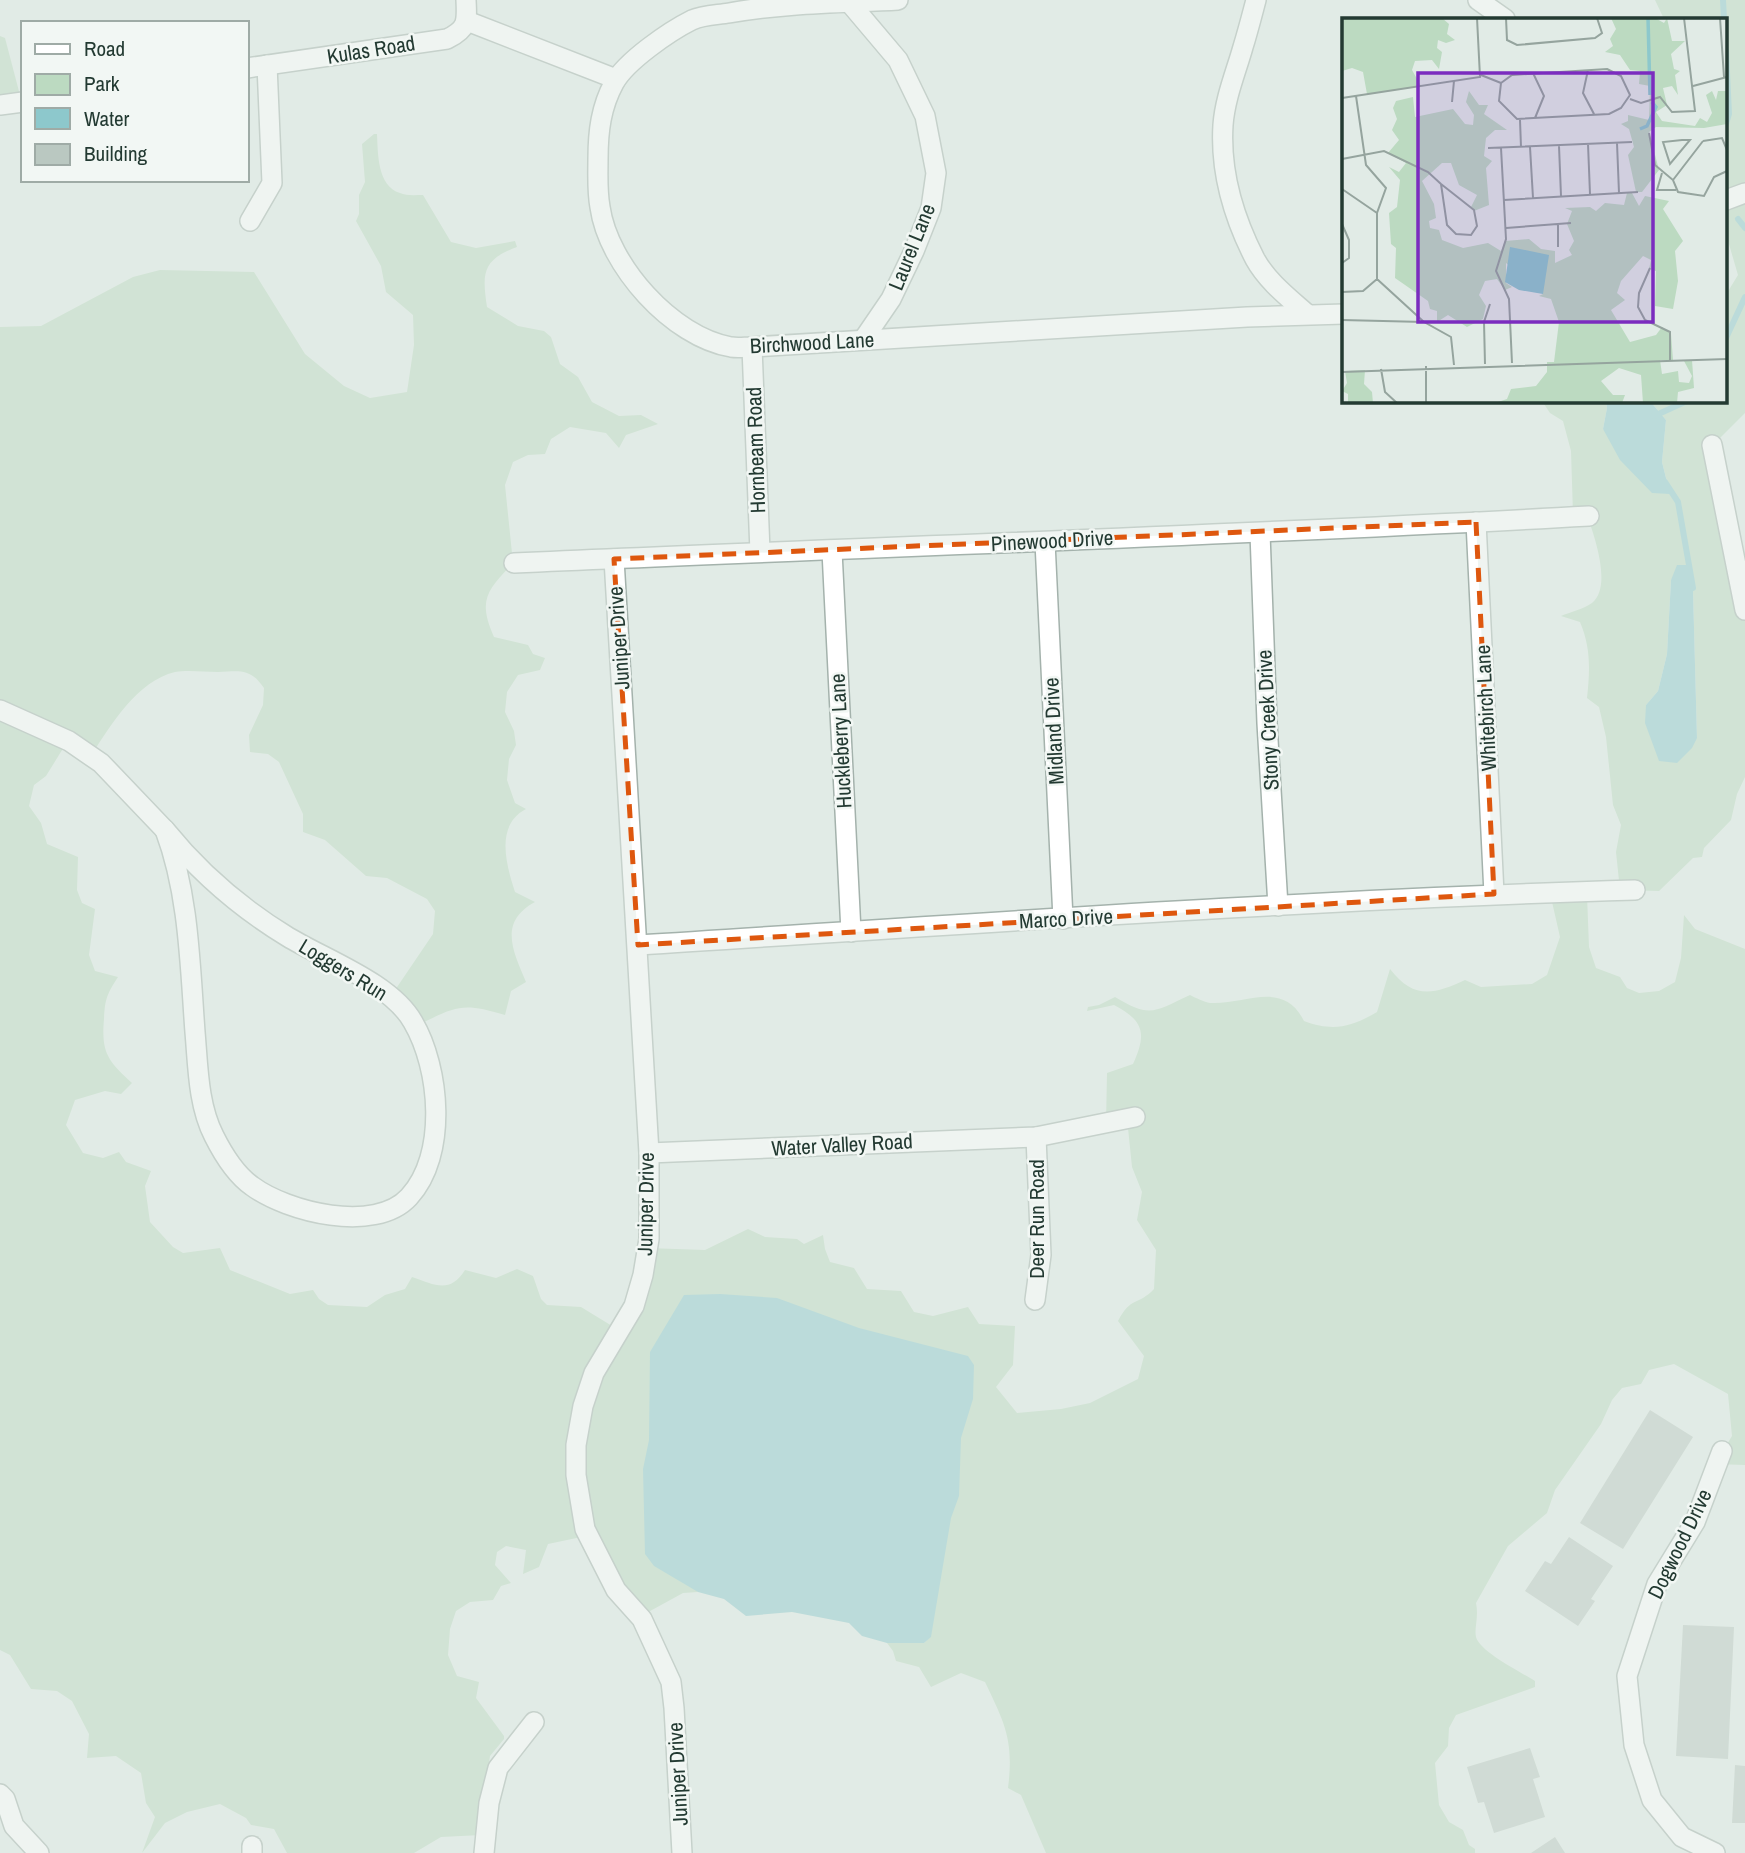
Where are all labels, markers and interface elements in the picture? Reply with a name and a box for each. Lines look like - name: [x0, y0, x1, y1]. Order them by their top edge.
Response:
- inset map: [1342, 18, 1728, 402]
- legend: [21, 21, 248, 182]
- street label: Kulas Road: [325, 28, 417, 71]
- text: Road: [84, 34, 125, 63]
- text: Park: [84, 69, 120, 98]
- text: Water: [84, 104, 130, 133]
- text: Building: [84, 139, 148, 168]
- street label: Laurel Lane: [881, 199, 942, 294]
- street label: Birchwood Lane: [749, 325, 875, 360]
- street label: Hornbeam Road: [739, 386, 772, 514]
- street label: Pinewood Drive: [990, 523, 1114, 558]
- street label: Juniper Drive: [600, 585, 637, 691]
- street label: Whitebirch Lane: [1468, 644, 1503, 772]
- street label: Stony Creek Drive: [1249, 649, 1286, 791]
- street label: Huckleberry Lane: [822, 673, 859, 809]
- street label: Midland Drive: [1036, 677, 1071, 785]
- street label: Marco Drive: [1018, 902, 1114, 935]
- street label: Loggers Run: [294, 932, 393, 1007]
- street label: Water Valley Road: [770, 1126, 913, 1163]
- street label: Juniper Drive: [630, 1152, 661, 1256]
- street label: Deer Run Road: [1022, 1159, 1051, 1279]
- street label: Dogwood Drive: [1641, 1484, 1719, 1603]
- street label: Juniper Drive: [660, 1722, 695, 1826]

